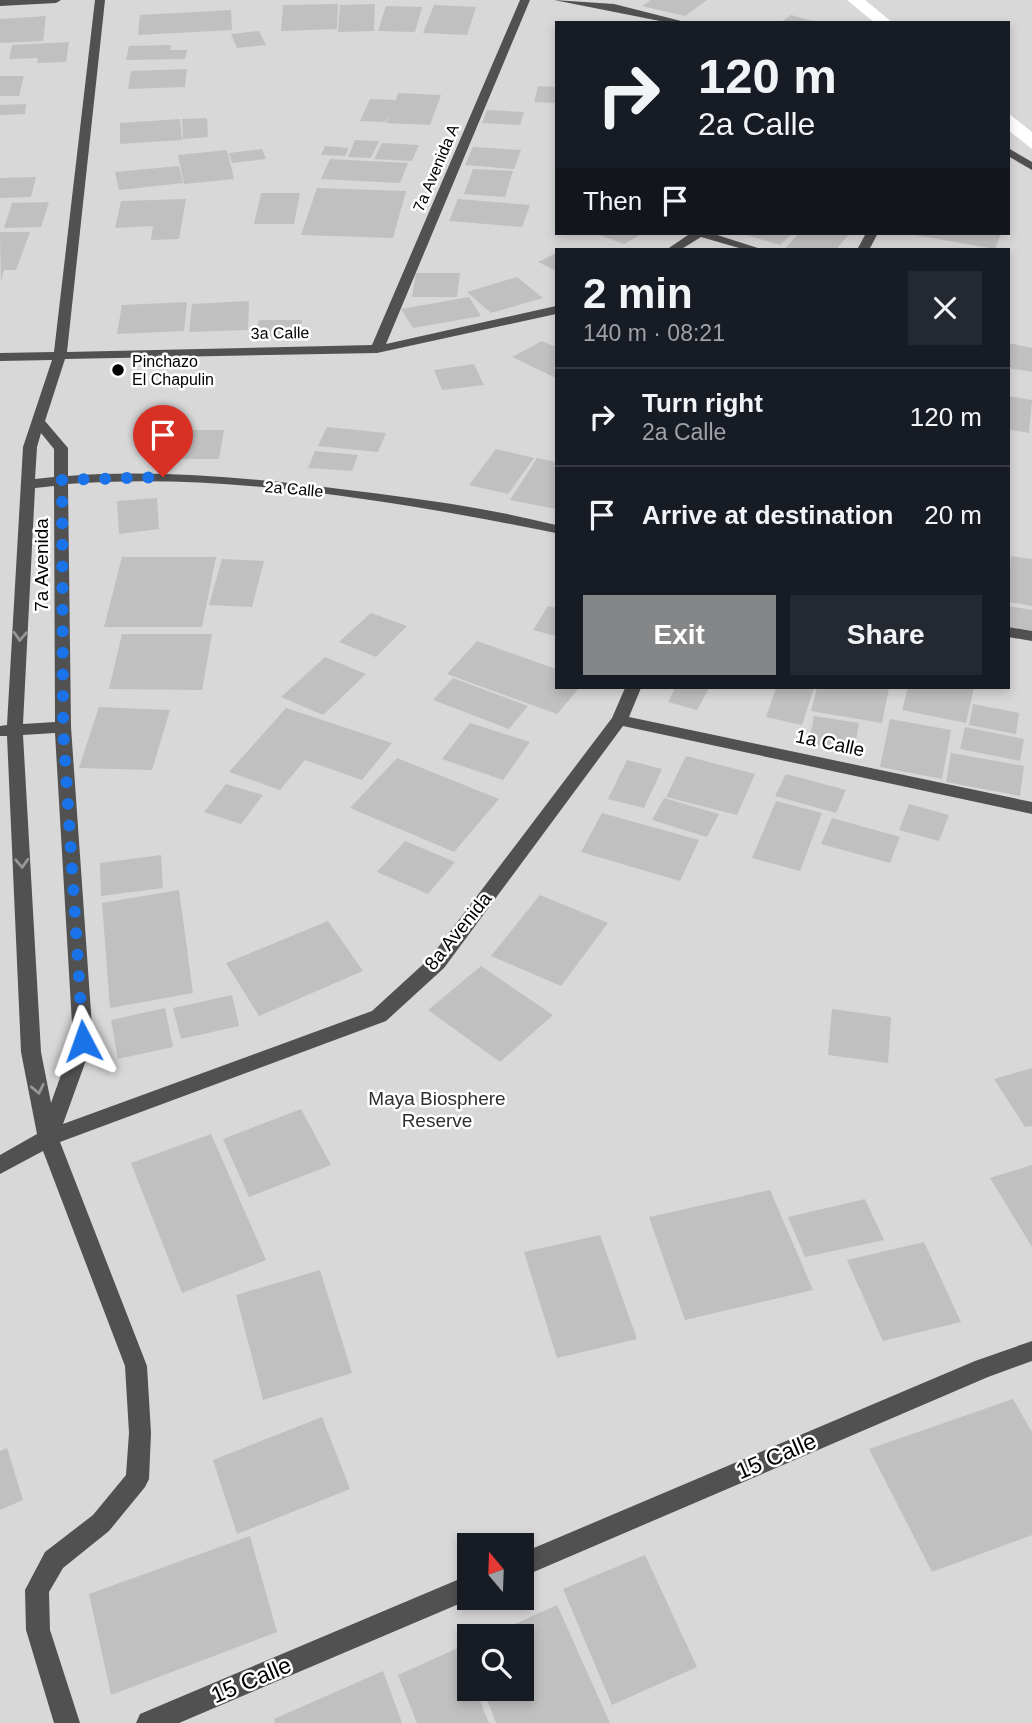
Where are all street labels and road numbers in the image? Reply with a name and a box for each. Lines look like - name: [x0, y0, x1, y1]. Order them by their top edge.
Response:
- street label: 7a Avenida A: [410, 122, 462, 214]
- street label: 3a Calle: [251, 324, 310, 342]
- street label: 2a Calle: [264, 478, 324, 500]
- street label: 7a Avenida: [31, 518, 52, 612]
- street label: 1a Calle: [794, 725, 866, 761]
- street label: 8a Avenida: [420, 888, 496, 974]
- street label: 15 Calle: [732, 1428, 820, 1484]
- street label: 15 Calle: [207, 1652, 295, 1708]

